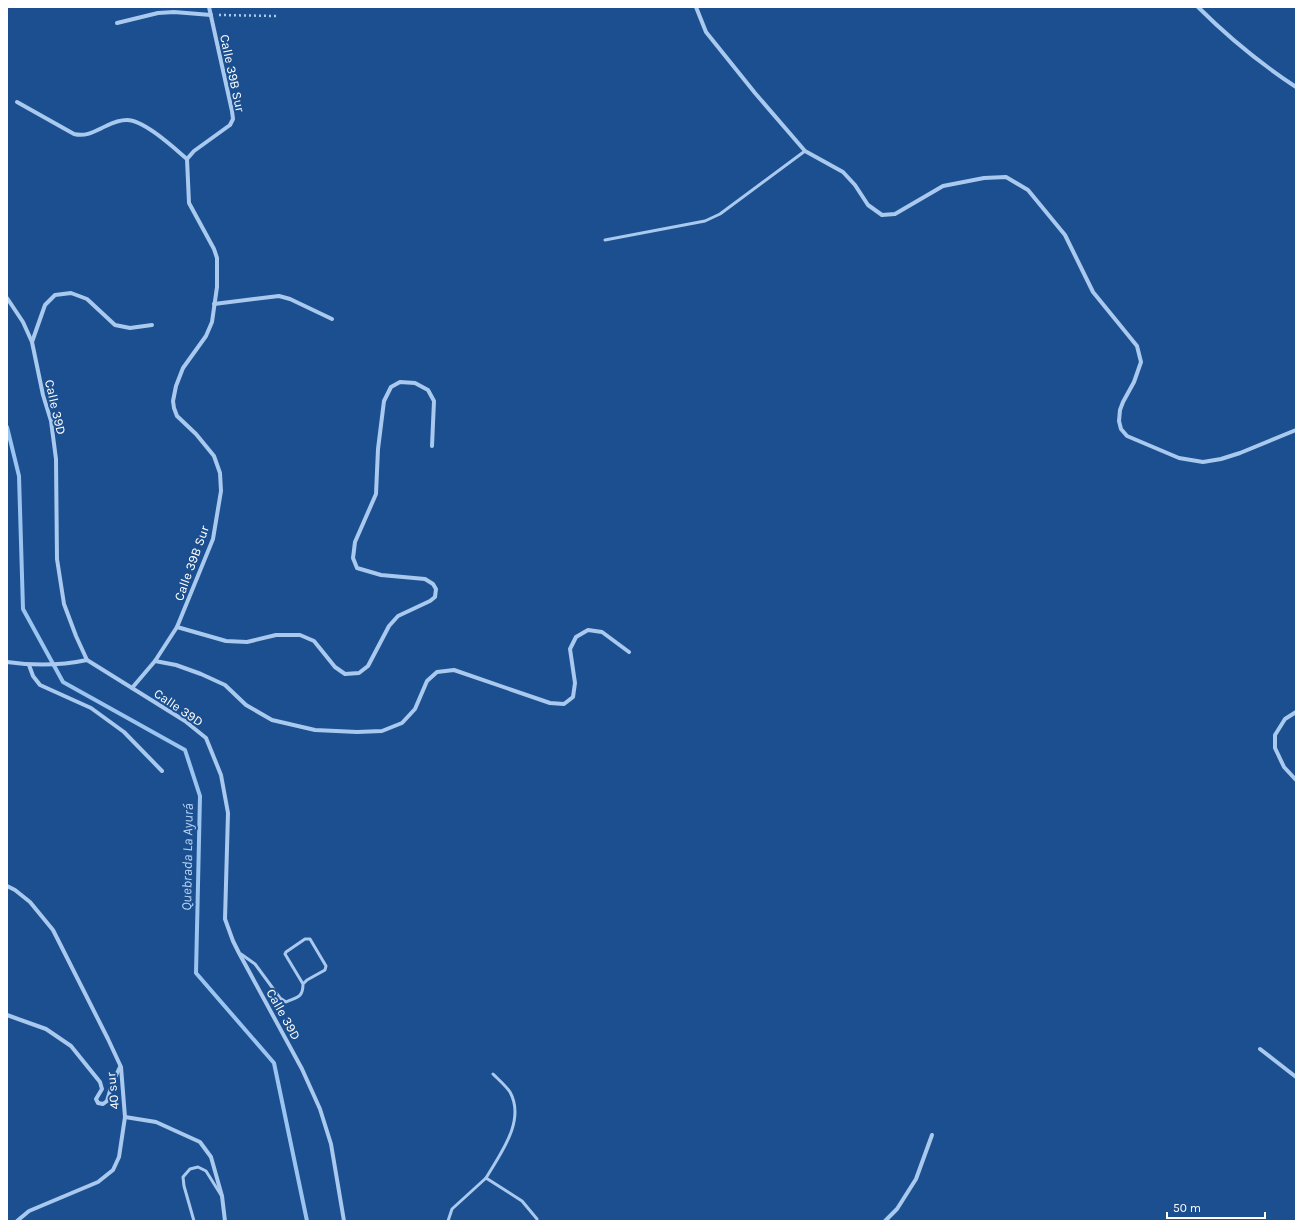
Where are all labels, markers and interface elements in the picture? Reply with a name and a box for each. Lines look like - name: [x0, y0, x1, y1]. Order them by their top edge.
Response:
- street label: Calle 39B Sur: [217, 33, 248, 114]
- street label: Calle 39D: [42, 378, 69, 436]
- street label: Calle 39B Sur: [171, 523, 212, 603]
- street label: Calle 39D: [151, 686, 206, 729]
- water label: Quebrada La Ayurá: [178, 803, 197, 911]
- street label: Calle 39D: [263, 986, 304, 1042]
- street label: 40 sur: [103, 1071, 122, 1110]
- scale bar: [1167, 1194, 1265, 1220]
- text: 50 m: [1173, 1201, 1201, 1215]

